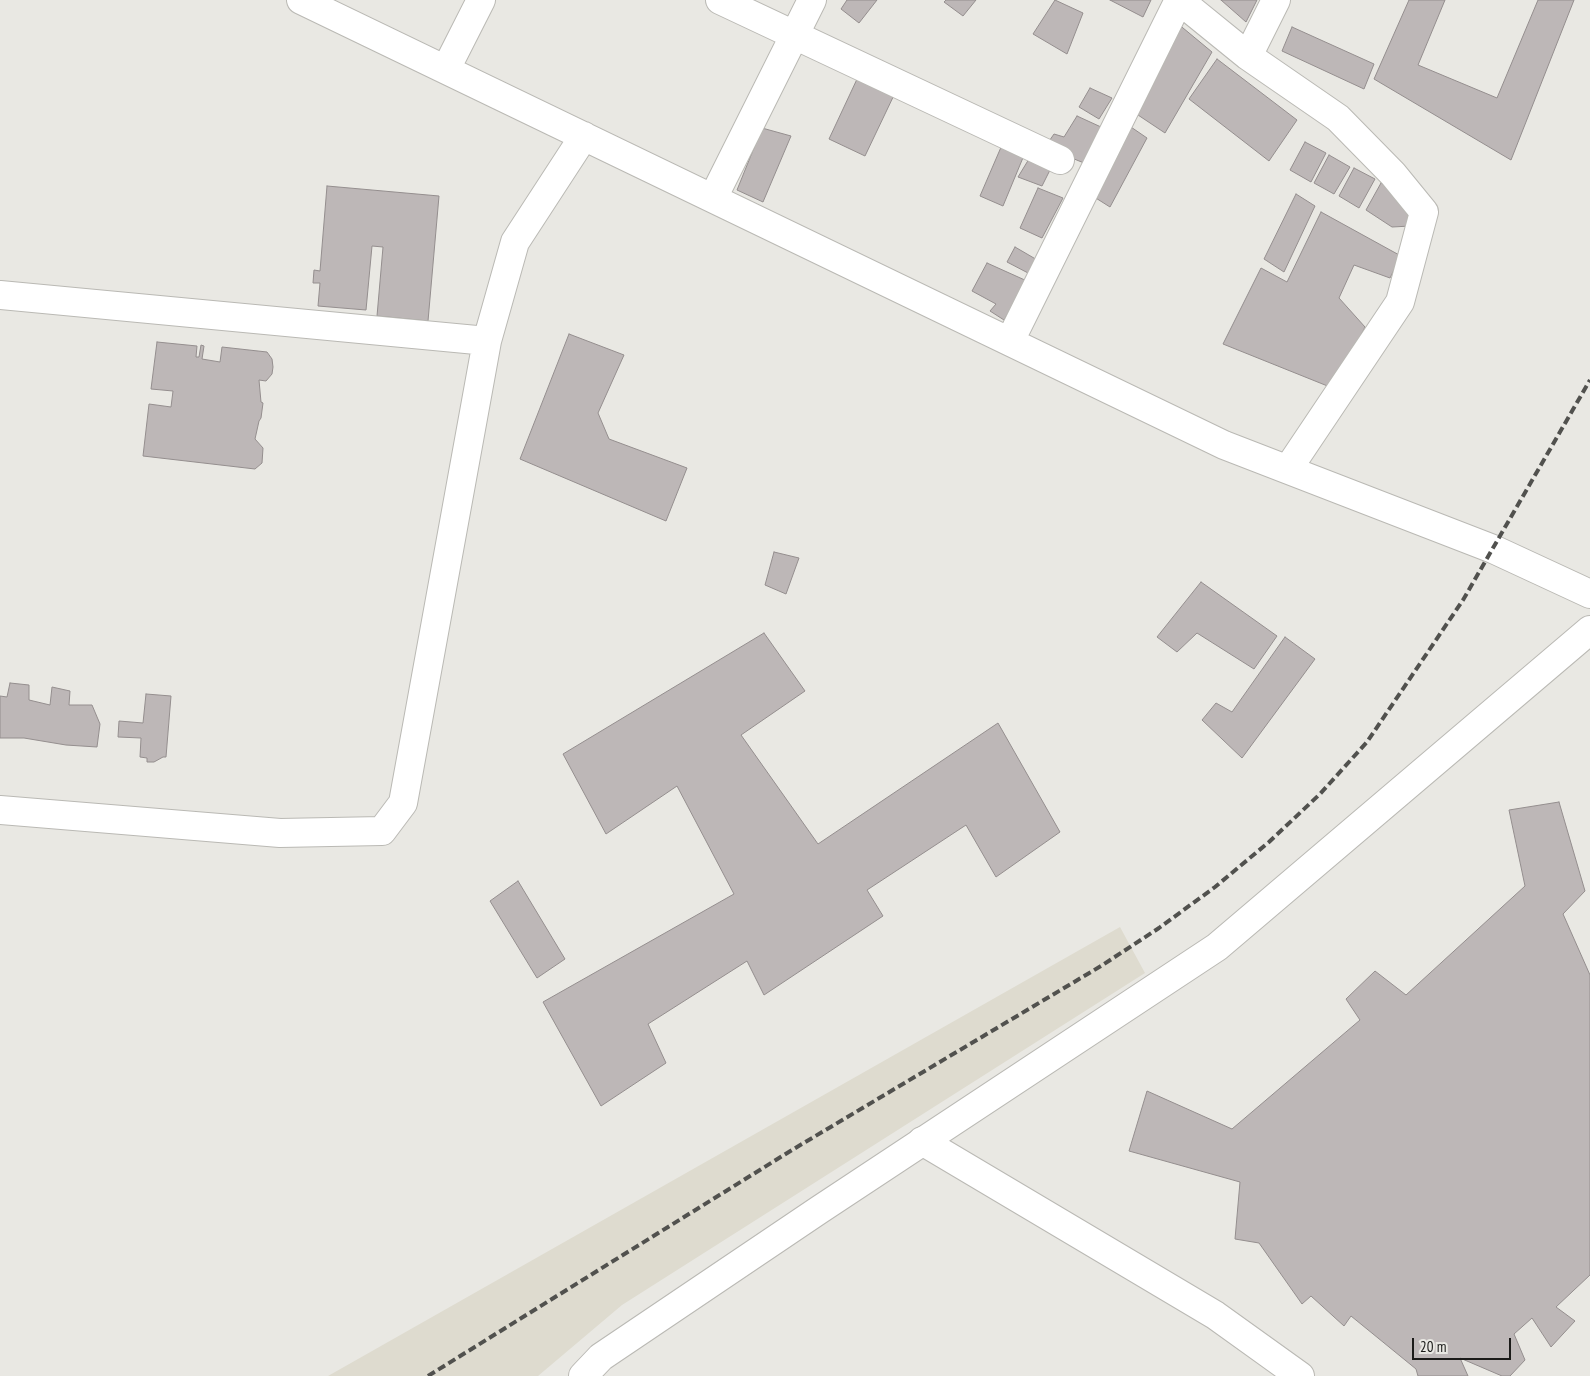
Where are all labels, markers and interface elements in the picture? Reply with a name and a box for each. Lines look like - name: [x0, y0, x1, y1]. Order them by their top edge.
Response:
- scale bar: [1415, 1328, 1514, 1360]
- text: 20 m: [1420, 1337, 1446, 1356]

